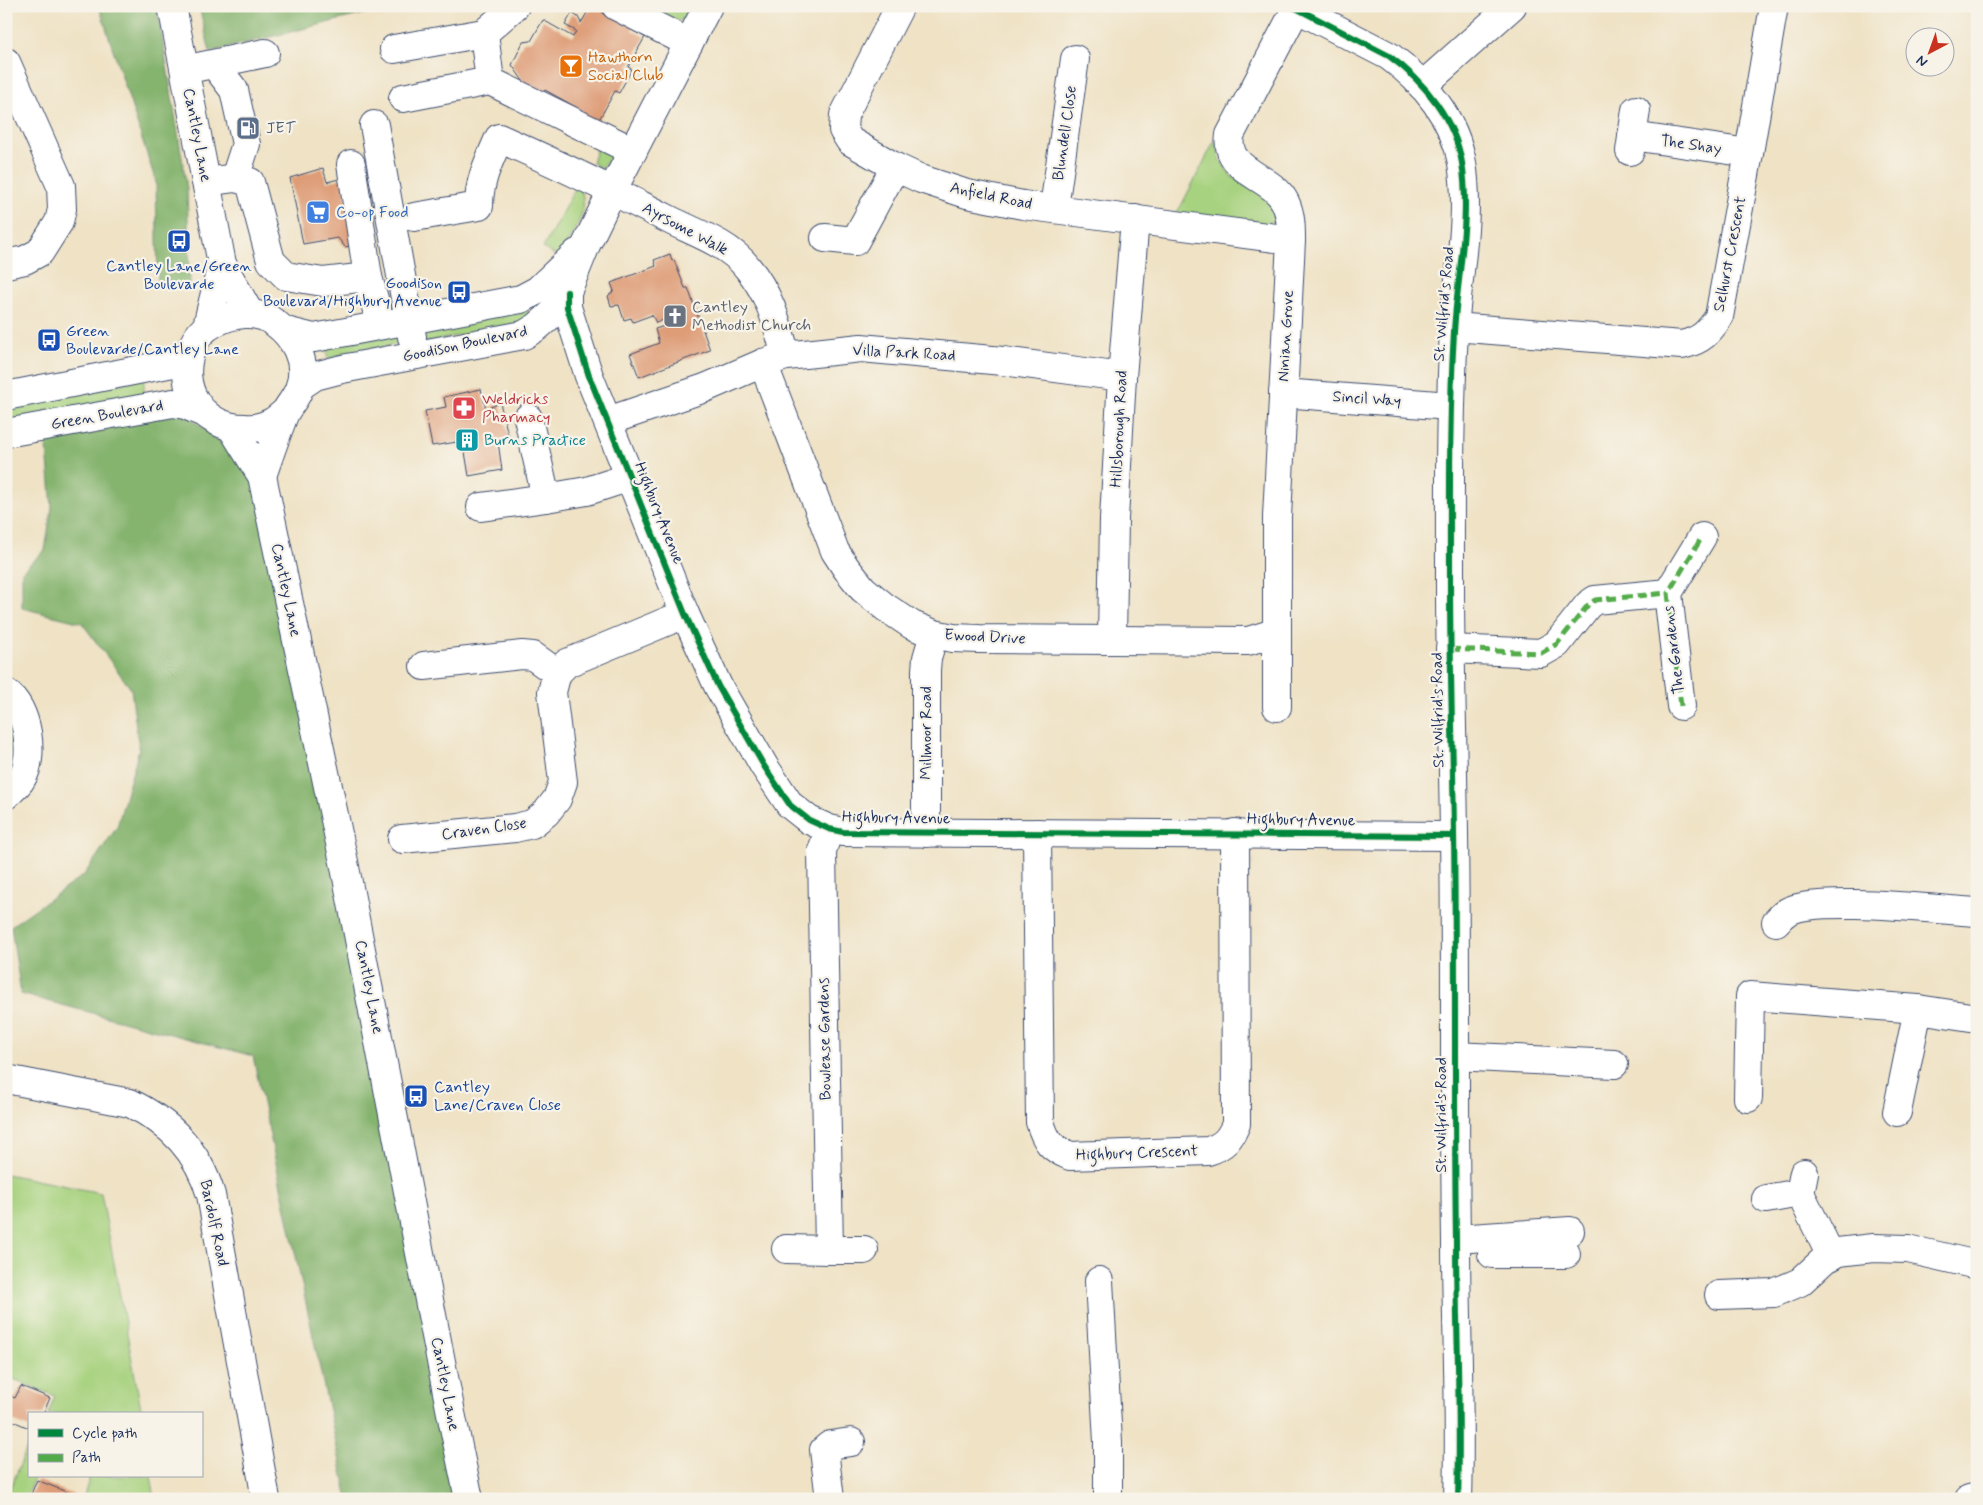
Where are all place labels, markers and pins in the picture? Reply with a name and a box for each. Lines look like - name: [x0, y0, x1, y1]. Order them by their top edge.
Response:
- place label: Hawthorn Social Club: [588, 47, 664, 86]
- bar icon: Hawthorn Social Club: [558, 53, 584, 79]
- fuel station icon: JET: [235, 115, 261, 141]
- place label: JET: [266, 118, 297, 139]
- supermarket icon: Co-op Food: [305, 199, 331, 225]
- place label: Co-op Food: [336, 202, 409, 223]
- bus stop icon: Cantley Lane/Green Boulevarde: [166, 228, 192, 254]
- place label: Cantley Lane/Green Boulevarde: [106, 256, 252, 295]
- place label: Goodison Boulevard/Highbury Avenue: [263, 273, 442, 313]
- bus stop icon: Goodison Boulevard/Highbury Avenue: [446, 279, 472, 305]
- place label: Cantley Methodist Church: [692, 297, 811, 336]
- church icon: Cantley Methodist Church: [662, 303, 688, 329]
- place label: Green Boulevarde/Cantley Lane: [66, 321, 239, 360]
- bus stop icon: Green Boulevarde/Cantley Lane: [36, 327, 62, 353]
- place label: Weldricks Pharmacy: [482, 389, 550, 428]
- pharmacy icon: Weldricks Pharmacy: [451, 395, 477, 421]
- building icon: Burns Practice: [454, 427, 480, 453]
- place label: Burns Practice: [484, 430, 586, 451]
- place label: Cantley Lane/Craven Close: [434, 1077, 561, 1116]
- bus stop icon: Cantley Lane/Craven Close: [403, 1083, 429, 1109]

